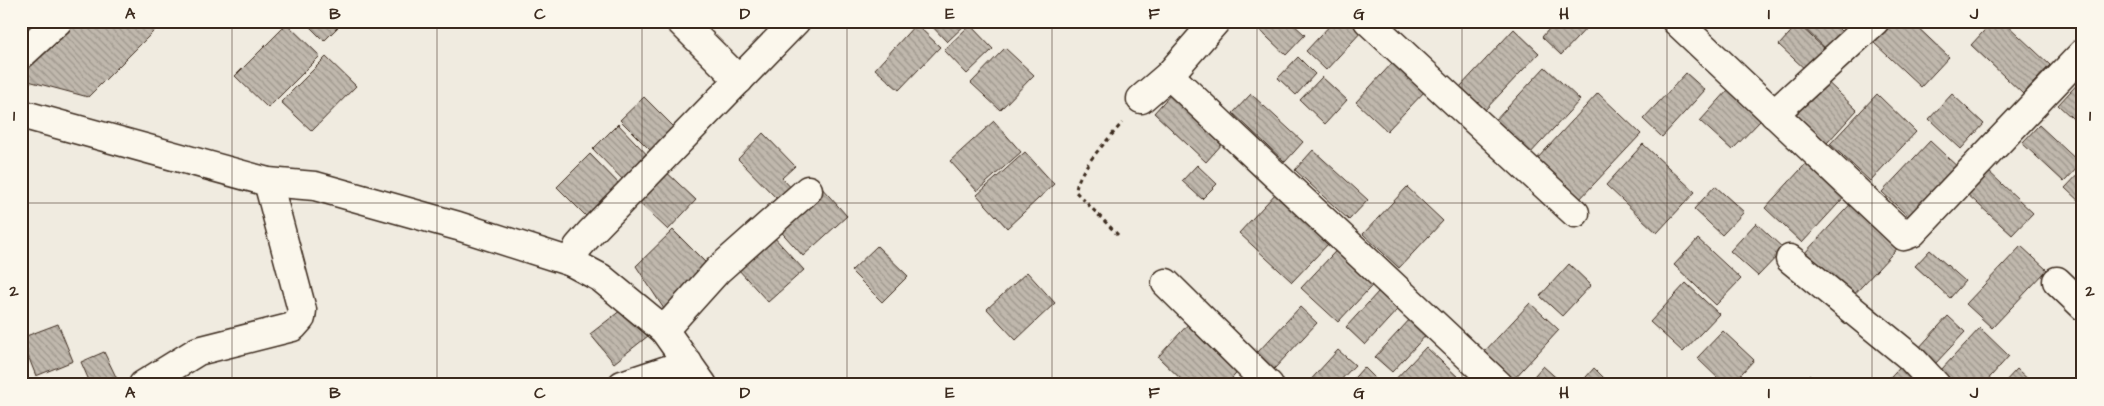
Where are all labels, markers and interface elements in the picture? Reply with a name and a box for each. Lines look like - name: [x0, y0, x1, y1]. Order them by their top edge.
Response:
- text: A: [125, 3, 136, 25]
- text: B: [329, 3, 341, 25]
- text: C: [534, 3, 546, 25]
- text: D: [740, 3, 751, 25]
- text: E: [945, 3, 955, 25]
- text: F: [1148, 3, 1160, 25]
- text: G: [1353, 3, 1365, 25]
- text: H: [1559, 3, 1569, 25]
- text: I: [1768, 3, 1770, 25]
- text: J: [1969, 3, 1979, 25]
- text: 1: [13, 105, 16, 127]
- text: 1: [2089, 105, 2092, 127]
- text: 2: [8, 280, 19, 302]
- text: 2: [2084, 280, 2095, 302]
- text: A: [125, 382, 136, 404]
- text: B: [329, 382, 341, 404]
- text: C: [534, 382, 546, 404]
- text: D: [740, 382, 751, 404]
- text: E: [945, 382, 955, 404]
- text: F: [1148, 382, 1160, 404]
- text: G: [1353, 382, 1365, 404]
- text: H: [1559, 382, 1569, 404]
- text: I: [1768, 382, 1770, 404]
- text: J: [1969, 382, 1979, 404]

